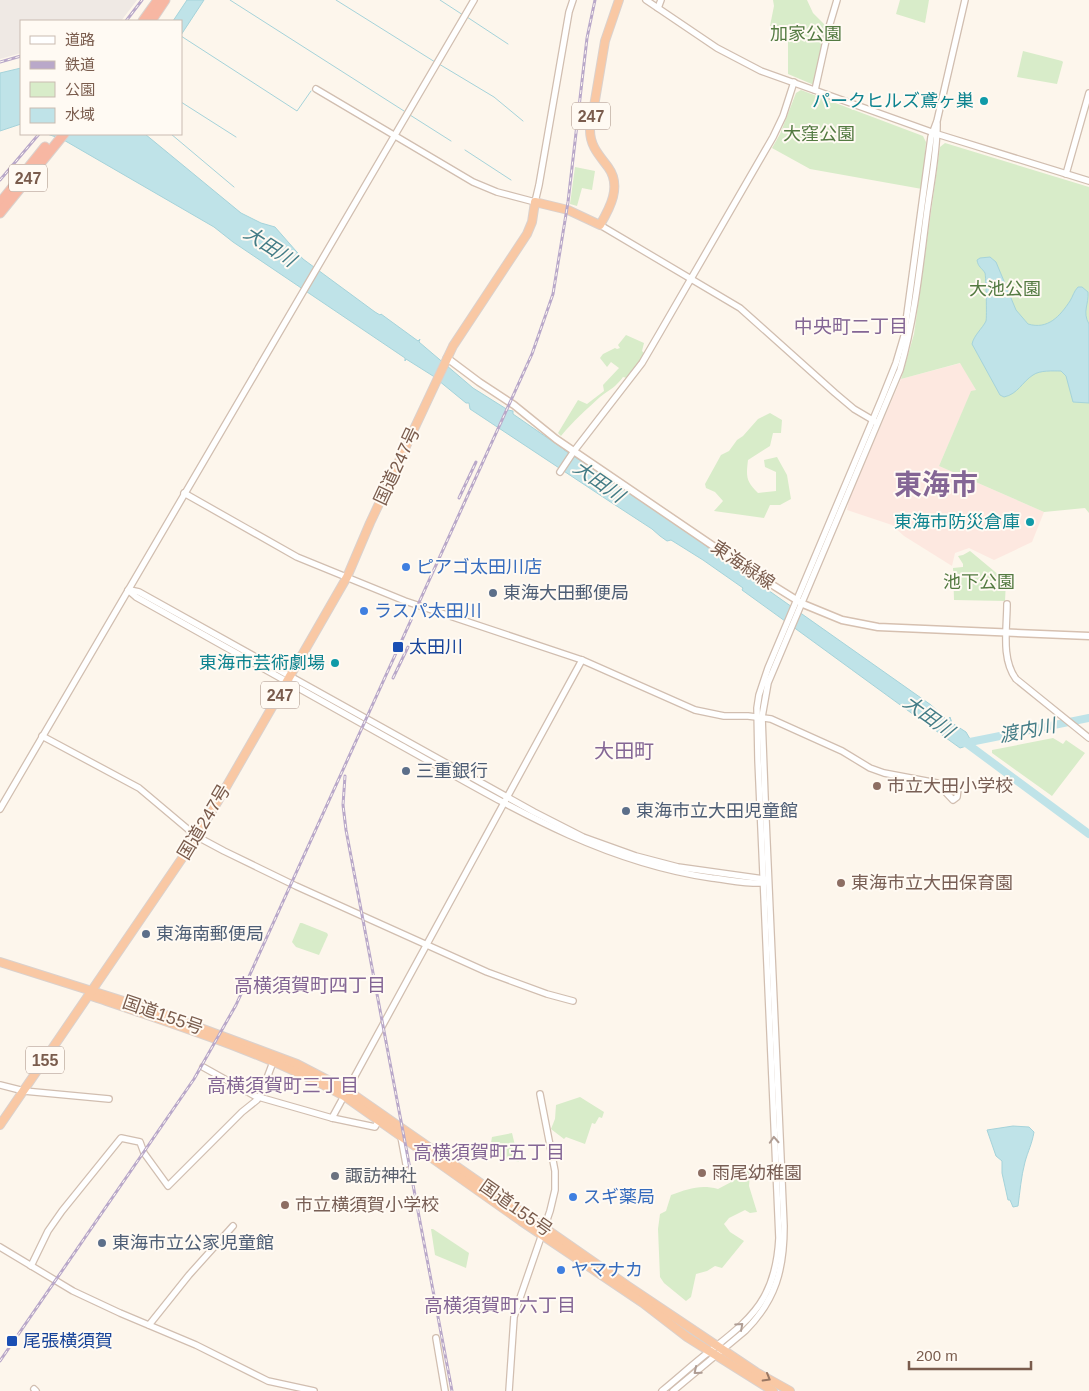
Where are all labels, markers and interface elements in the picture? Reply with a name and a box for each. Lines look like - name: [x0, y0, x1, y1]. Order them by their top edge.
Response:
- legend: [20, 20, 182, 135]
- park label: 加家公園: [770, 24, 842, 44]
- text: 道路: [65, 31, 95, 48]
- text: 鉄道: [65, 56, 95, 73]
- text: 公園: [65, 81, 95, 98]
- place label: パークヒルズ鳶ヶ巣: [812, 91, 974, 111]
- marker: パークヒルズ鳶ヶ巣: [978, 95, 990, 107]
- road number: 247: [572, 102, 610, 130]
- text: 水域: [65, 106, 95, 123]
- park label: 大窪公園: [783, 124, 855, 144]
- road number: 247: [9, 164, 47, 192]
- water label: 大田川: [240, 222, 301, 272]
- park label: 大池公園: [969, 279, 1041, 299]
- district label: 中央町二丁目: [794, 316, 908, 337]
- street label: 国道247号: [370, 424, 424, 508]
- water label: 大田川: [569, 456, 630, 508]
- district label: 東海市: [894, 469, 978, 500]
- place label: 東海市防災倉庫: [894, 512, 1020, 532]
- marker: 東海市防災倉庫: [1024, 516, 1036, 528]
- street label: 東海緑線: [708, 537, 778, 593]
- place label: ピアゴ太田川店: [416, 557, 542, 577]
- marker: ピアゴ太田川店: [400, 561, 412, 573]
- park label: 池下公園: [943, 572, 1015, 592]
- place label: 東海大田郵便局: [503, 583, 629, 603]
- marker: 東海大田郵便局: [487, 587, 499, 599]
- place label: ラスパ太田川: [374, 601, 482, 621]
- marker: ラスパ太田川: [358, 605, 370, 617]
- place label: 太田川: [409, 637, 463, 657]
- marker: 太田川: [391, 640, 405, 654]
- place label: 東海市芸術劇場: [199, 653, 325, 673]
- marker: 東海市芸術劇場: [329, 657, 341, 669]
- road number: 247: [261, 682, 299, 708]
- water label: 大田川: [899, 691, 960, 743]
- water label: 渡内川: [997, 714, 1059, 746]
- district label: 大田町: [594, 740, 654, 762]
- place label: 三重銀行: [416, 761, 488, 781]
- marker: 三重銀行: [400, 765, 412, 777]
- place label: 市立大田小学校: [887, 776, 1013, 796]
- marker: 市立大田小学校: [871, 780, 883, 792]
- street label: 国道247号: [174, 781, 234, 863]
- place label: 東海市立大田児童館: [636, 801, 798, 821]
- marker: 東海市立大田児童館: [620, 805, 632, 817]
- place label: 東海市立大田保育園: [851, 873, 1013, 893]
- marker: 東海市立大田保育園: [835, 877, 847, 889]
- place label: 東海南郵便局: [156, 924, 264, 944]
- marker: 東海南郵便局: [140, 928, 152, 940]
- district label: 高横須賀町四丁目: [234, 975, 386, 996]
- street label: 国道155号: [120, 992, 206, 1038]
- road number: 155: [26, 1046, 64, 1074]
- district label: 高横須賀町三丁目: [207, 1075, 359, 1096]
- one-way arrow: [769, 1136, 780, 1144]
- district label: 高横須賀町五丁目: [413, 1142, 565, 1163]
- place label: 雨尾幼稚園: [712, 1163, 802, 1183]
- place label: 諏訪神社: [345, 1166, 417, 1186]
- marker: 雨尾幼稚園: [696, 1167, 708, 1179]
- marker: 諏訪神社: [329, 1170, 341, 1182]
- street label: 国道155号: [476, 1176, 556, 1240]
- place label: スギ薬局: [583, 1187, 655, 1207]
- marker: スギ薬局: [567, 1191, 579, 1203]
- place label: 市立横須賀小学校: [295, 1195, 439, 1215]
- marker: 市立横須賀小学校: [279, 1199, 291, 1211]
- place label: 東海市立公家児童館: [112, 1233, 274, 1253]
- marker: 東海市立公家児童館: [96, 1237, 108, 1249]
- place label: ヤマナカ: [571, 1260, 643, 1280]
- marker: ヤマナカ: [555, 1264, 567, 1276]
- district label: 高横須賀町六丁目: [424, 1295, 576, 1316]
- one-way arrow: [734, 1323, 743, 1332]
- place label: 尾張横須賀: [23, 1331, 113, 1351]
- marker: 尾張横須賀: [5, 1334, 19, 1348]
- scale bar: [909, 1338, 1032, 1370]
- text: 200 m: [916, 1347, 958, 1364]
- one-way arrow: [694, 1366, 703, 1375]
- one-way arrow: [762, 1372, 771, 1382]

